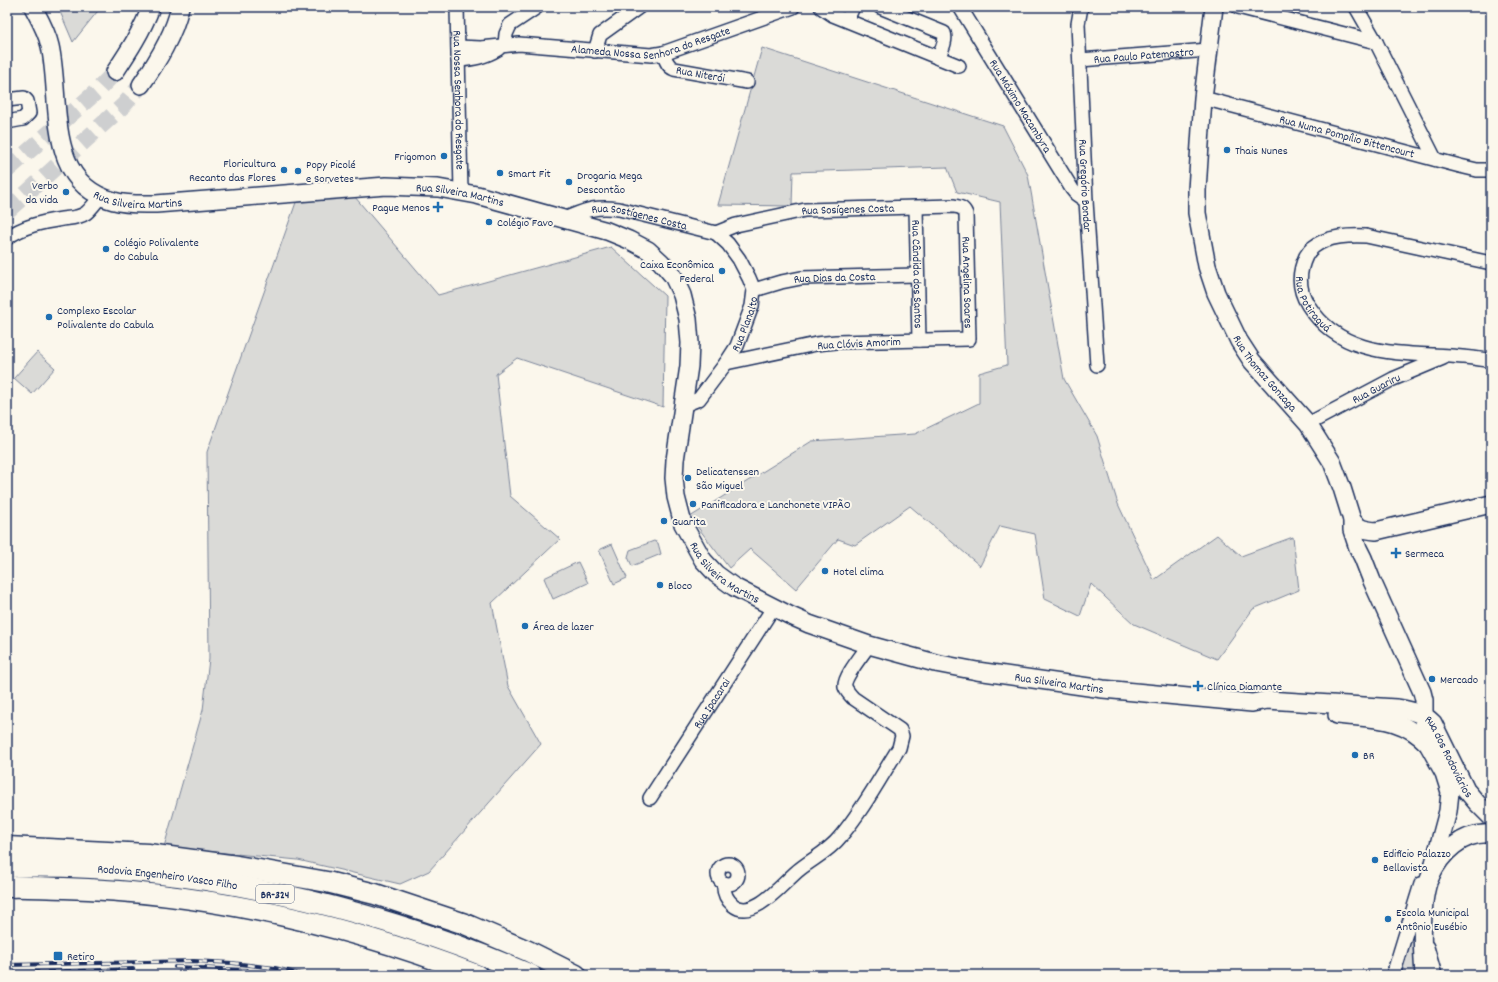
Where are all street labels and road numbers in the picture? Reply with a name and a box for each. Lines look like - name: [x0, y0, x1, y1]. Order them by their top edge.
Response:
- street label: Alameda Nossa Senhora do Resgate: [570, 23, 733, 65]
- street label: Rua Nossa Senhora do Resgate: [448, 30, 468, 170]
- street label: Rua Paulo Patemostro: [1093, 44, 1195, 69]
- street label: Rua Máximo Macambyra: [984, 57, 1055, 157]
- street label: Rua Niterói: [675, 63, 726, 88]
- street label: Rua Numa Pompílio Bittencourt: [1277, 112, 1417, 164]
- street label: Rua Gregório Bondar: [1073, 139, 1095, 233]
- street label: Rua Silveira Martins: [416, 180, 506, 212]
- street label: Rua Silveira Martins: [90, 187, 183, 214]
- street label: Rua Sostígenes Costa: [590, 201, 689, 236]
- street label: Rua Sosígenes Costa: [800, 201, 895, 221]
- street label: Rua Cândida dos Santos: [906, 219, 926, 329]
- street label: Rua Angelina Soares: [957, 236, 976, 329]
- street label: Rua Dias da Costa: [792, 269, 876, 289]
- street label: Rua Potiraguá: [1290, 276, 1334, 337]
- street label: Rua Planalto: [728, 296, 763, 356]
- street label: Rua Thomaz Gonzaga: [1228, 333, 1301, 416]
- street label: Rua Clóvis Amorim: [817, 334, 901, 355]
- street label: Rua Guariru: [1350, 370, 1403, 409]
- street label: Rua Silveira Martins: [685, 539, 762, 609]
- street label: Rua Silveira Martins: [1013, 669, 1104, 699]
- street label: Rua Ipacarai: [690, 675, 735, 733]
- street label: Rua dos Rodoviários: [1420, 712, 1476, 802]
- street label: Rodovia Engenheiro Vasco Filho: [97, 862, 239, 895]
- road number: BR-324: [256, 885, 294, 903]

